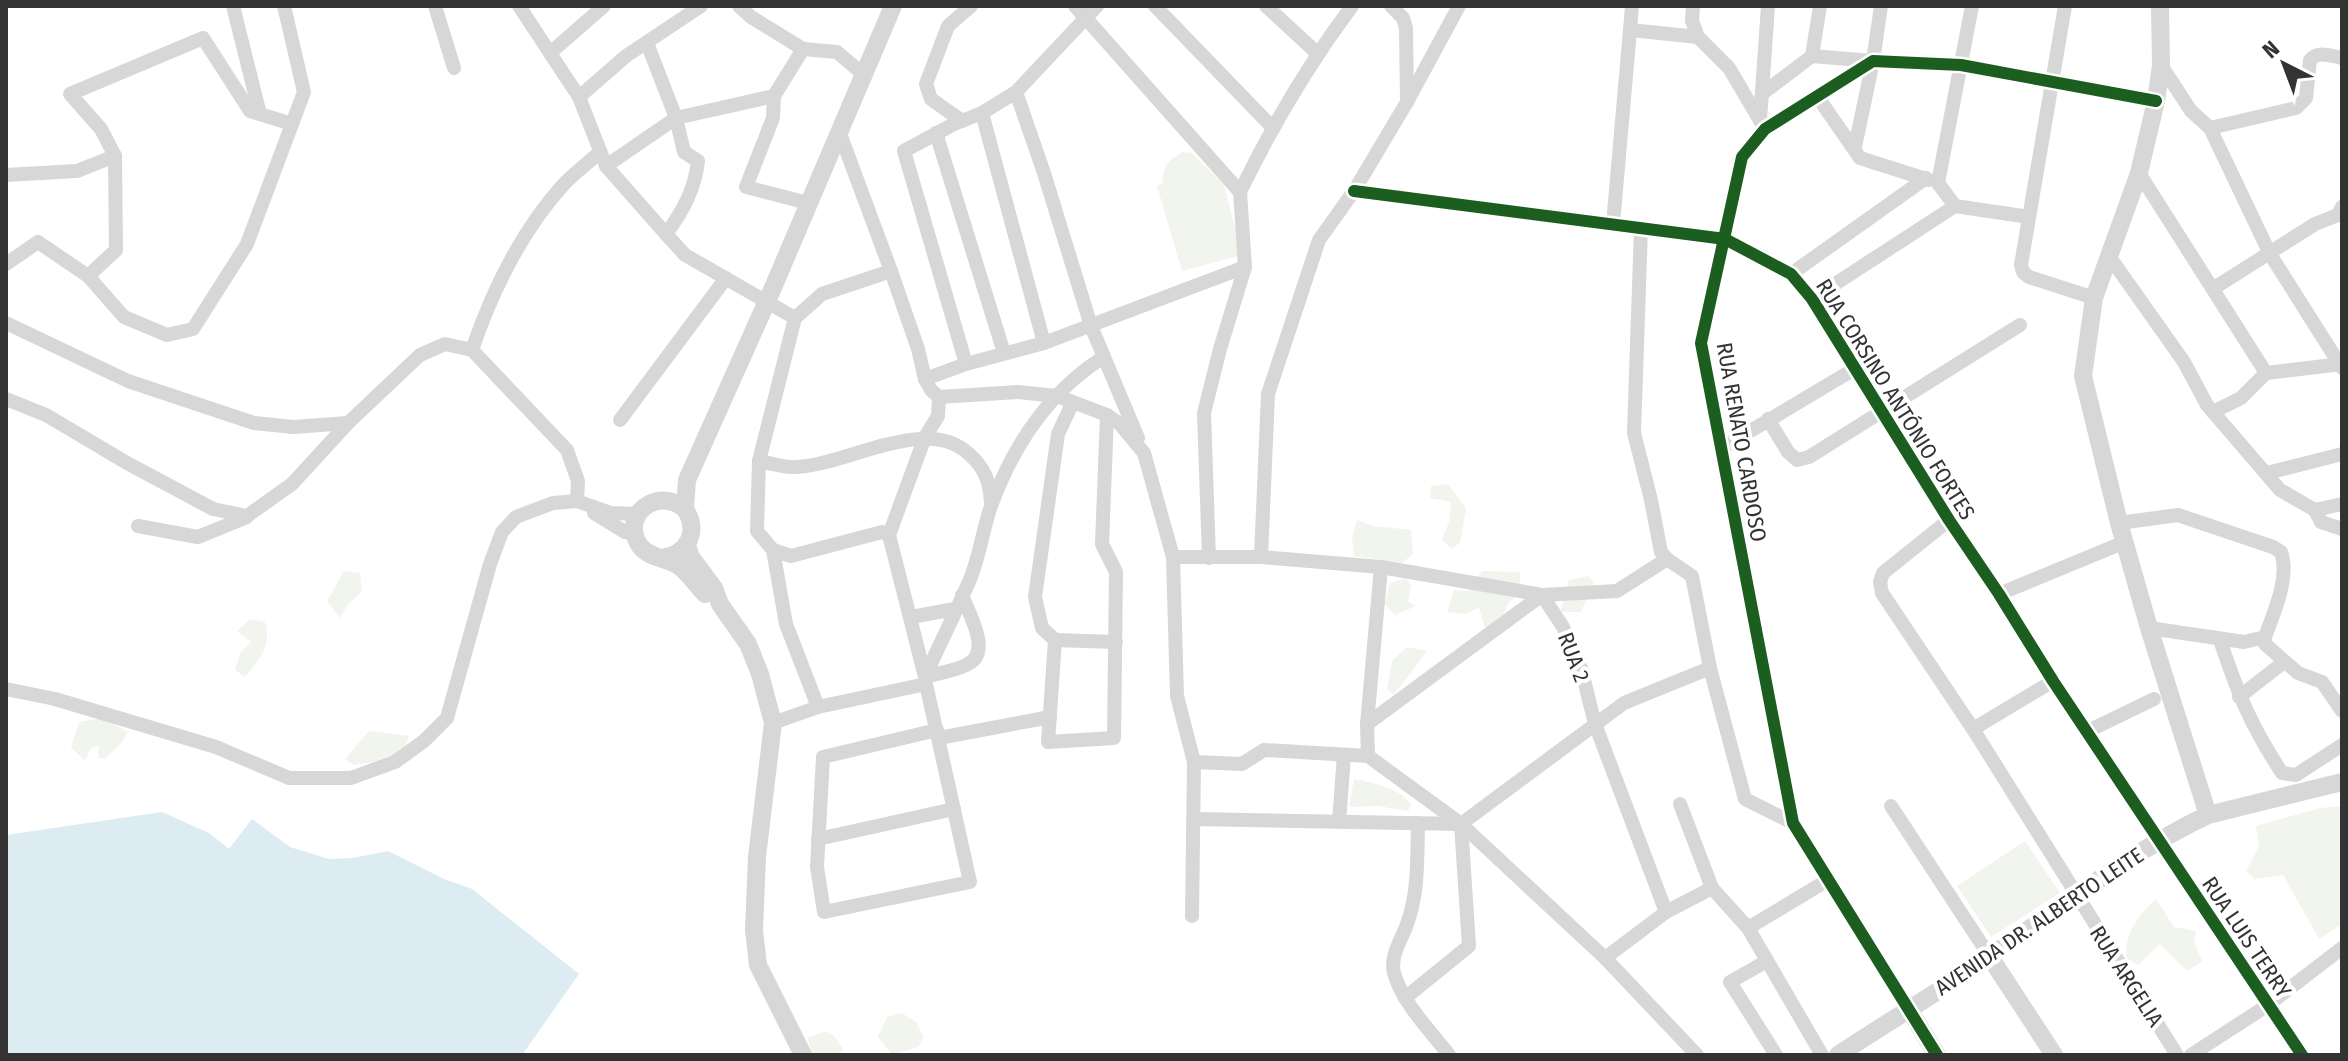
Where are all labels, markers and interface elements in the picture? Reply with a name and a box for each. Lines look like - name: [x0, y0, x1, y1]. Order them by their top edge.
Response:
- north arrow: [2244, 24, 2324, 104]
- text: N: [2257, 35, 2285, 64]
- street label: RUA CORSINO ANTÓNIO FORTES: [1810, 274, 1981, 525]
- street label: RUA RENATO CARDOSO: [1711, 340, 1772, 544]
- street label: RUA 2: [1552, 629, 1595, 686]
- street label: AVENIDA DR. ALBERTO LEITE: [1930, 842, 2149, 1001]
- street label: RUA LUIS TERRY: [2196, 872, 2297, 1003]
- street label: RUA ARGELIA: [2084, 921, 2169, 1032]

